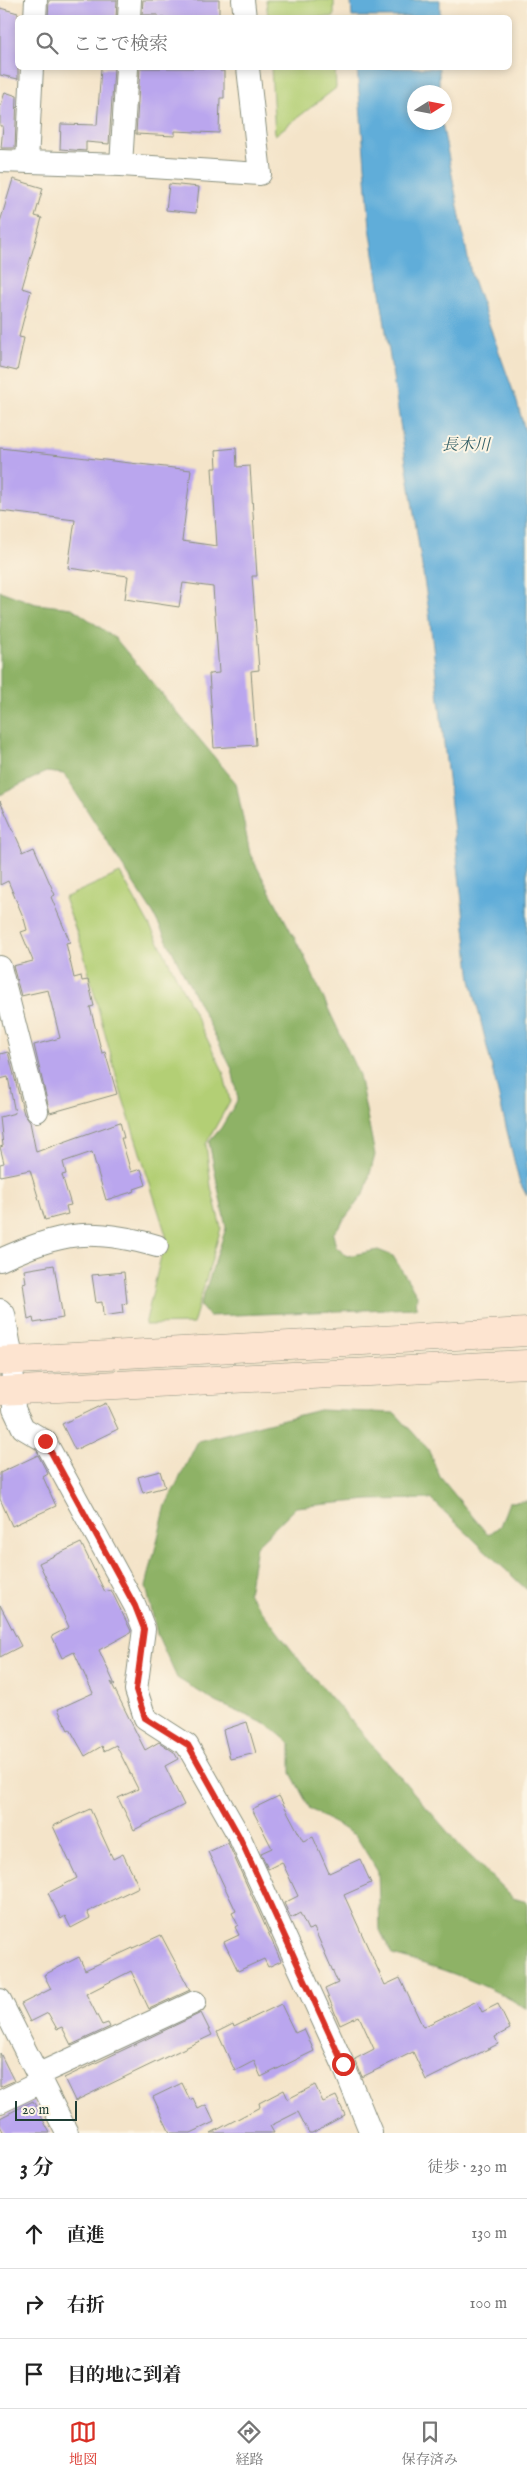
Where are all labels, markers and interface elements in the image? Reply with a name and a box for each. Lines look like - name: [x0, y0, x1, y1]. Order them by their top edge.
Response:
- search box: [15, 15, 512, 70]
- icon: search: [33, 29, 61, 57]
- text: ここで検索: [73, 33, 168, 57]
- north arrow: [407, 85, 452, 130]
- water label: 長木川: [442, 436, 492, 456]
- route end: [34, 1430, 57, 1453]
- route start: [332, 2053, 355, 2076]
- scale bar: [15, 2098, 78, 2121]
- text: 20 m: [22, 2101, 49, 2119]
- text: 3 分: [20, 2155, 53, 2182]
- text: 徒歩 · 230 m: [427, 2158, 507, 2178]
- icon: ahead: [20, 2220, 48, 2248]
- text: 直進: [67, 2224, 105, 2248]
- text: 130 m: [471, 2224, 507, 2244]
- icon: right: [20, 2290, 48, 2318]
- text: 右折: [67, 2294, 105, 2318]
- text: 100 m: [470, 2294, 507, 2314]
- icon: arrive: [20, 2360, 48, 2388]
- text: 目的地に到着: [67, 2364, 181, 2388]
- tab: 地図: [69, 2418, 97, 2469]
- tab: 経路: [235, 2418, 263, 2469]
- tab: 保存済み: [402, 2418, 458, 2469]

